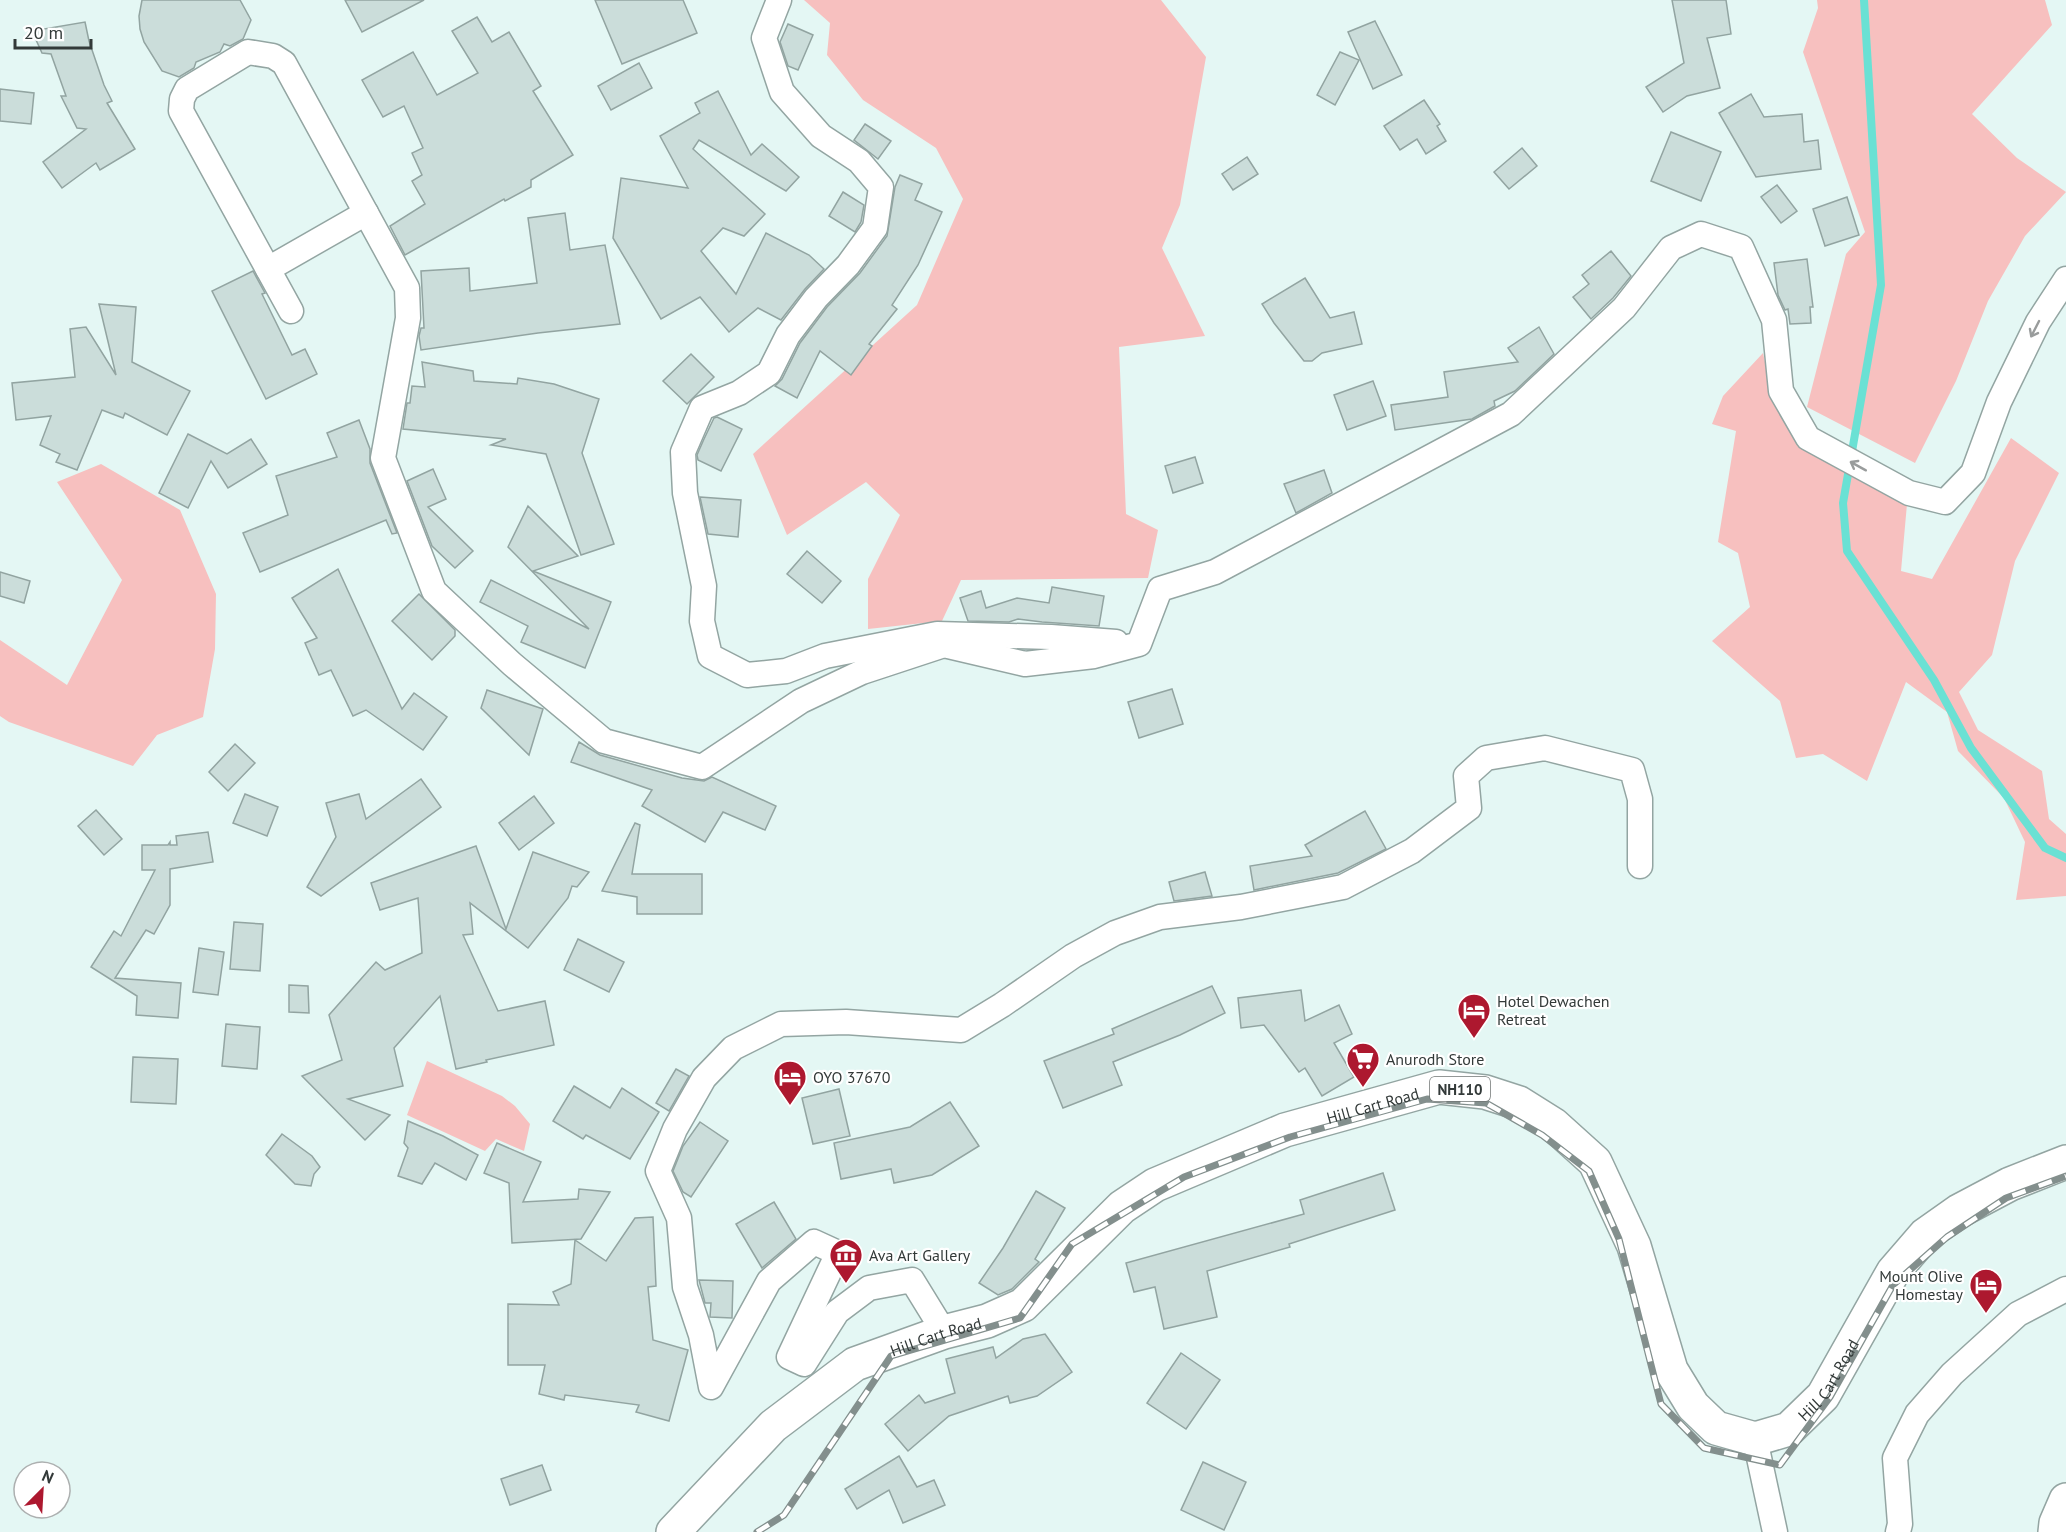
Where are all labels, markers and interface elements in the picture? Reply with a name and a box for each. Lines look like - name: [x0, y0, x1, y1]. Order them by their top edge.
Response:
- scale bar: [15, 12, 92, 50]
- text: 20 m: [24, 21, 63, 44]
- one-way arrow: [2028, 319, 2040, 337]
- one-way arrow: [1850, 460, 1868, 471]
- place label: Hotel Dewachen Retreat: [1497, 991, 1610, 1029]
- hotel icon: Hotel Dewachen Retreat: [1456, 992, 1492, 1039]
- supermarket icon: Anurodh Store: [1345, 1041, 1381, 1088]
- place label: Anurodh Store: [1386, 1049, 1484, 1069]
- hotel icon: OYO 37670: [772, 1059, 808, 1106]
- place label: OYO 37670: [813, 1067, 891, 1087]
- road number: NH110: [1430, 1077, 1490, 1101]
- street label: Hill Cart Road: [1324, 1083, 1421, 1128]
- museum icon: Ava Art Gallery: [828, 1237, 864, 1284]
- place label: Ava Art Gallery: [869, 1245, 971, 1265]
- place label: Mount Olive Homestay: [1879, 1266, 1964, 1304]
- hotel icon: Mount Olive Homestay: [1968, 1267, 2004, 1314]
- street label: Hill Cart Road: [887, 1313, 984, 1361]
- street label: Hill Cart Road: [1794, 1336, 1863, 1425]
- north arrow: [12, 1460, 72, 1520]
- text: N: [39, 1465, 57, 1488]

